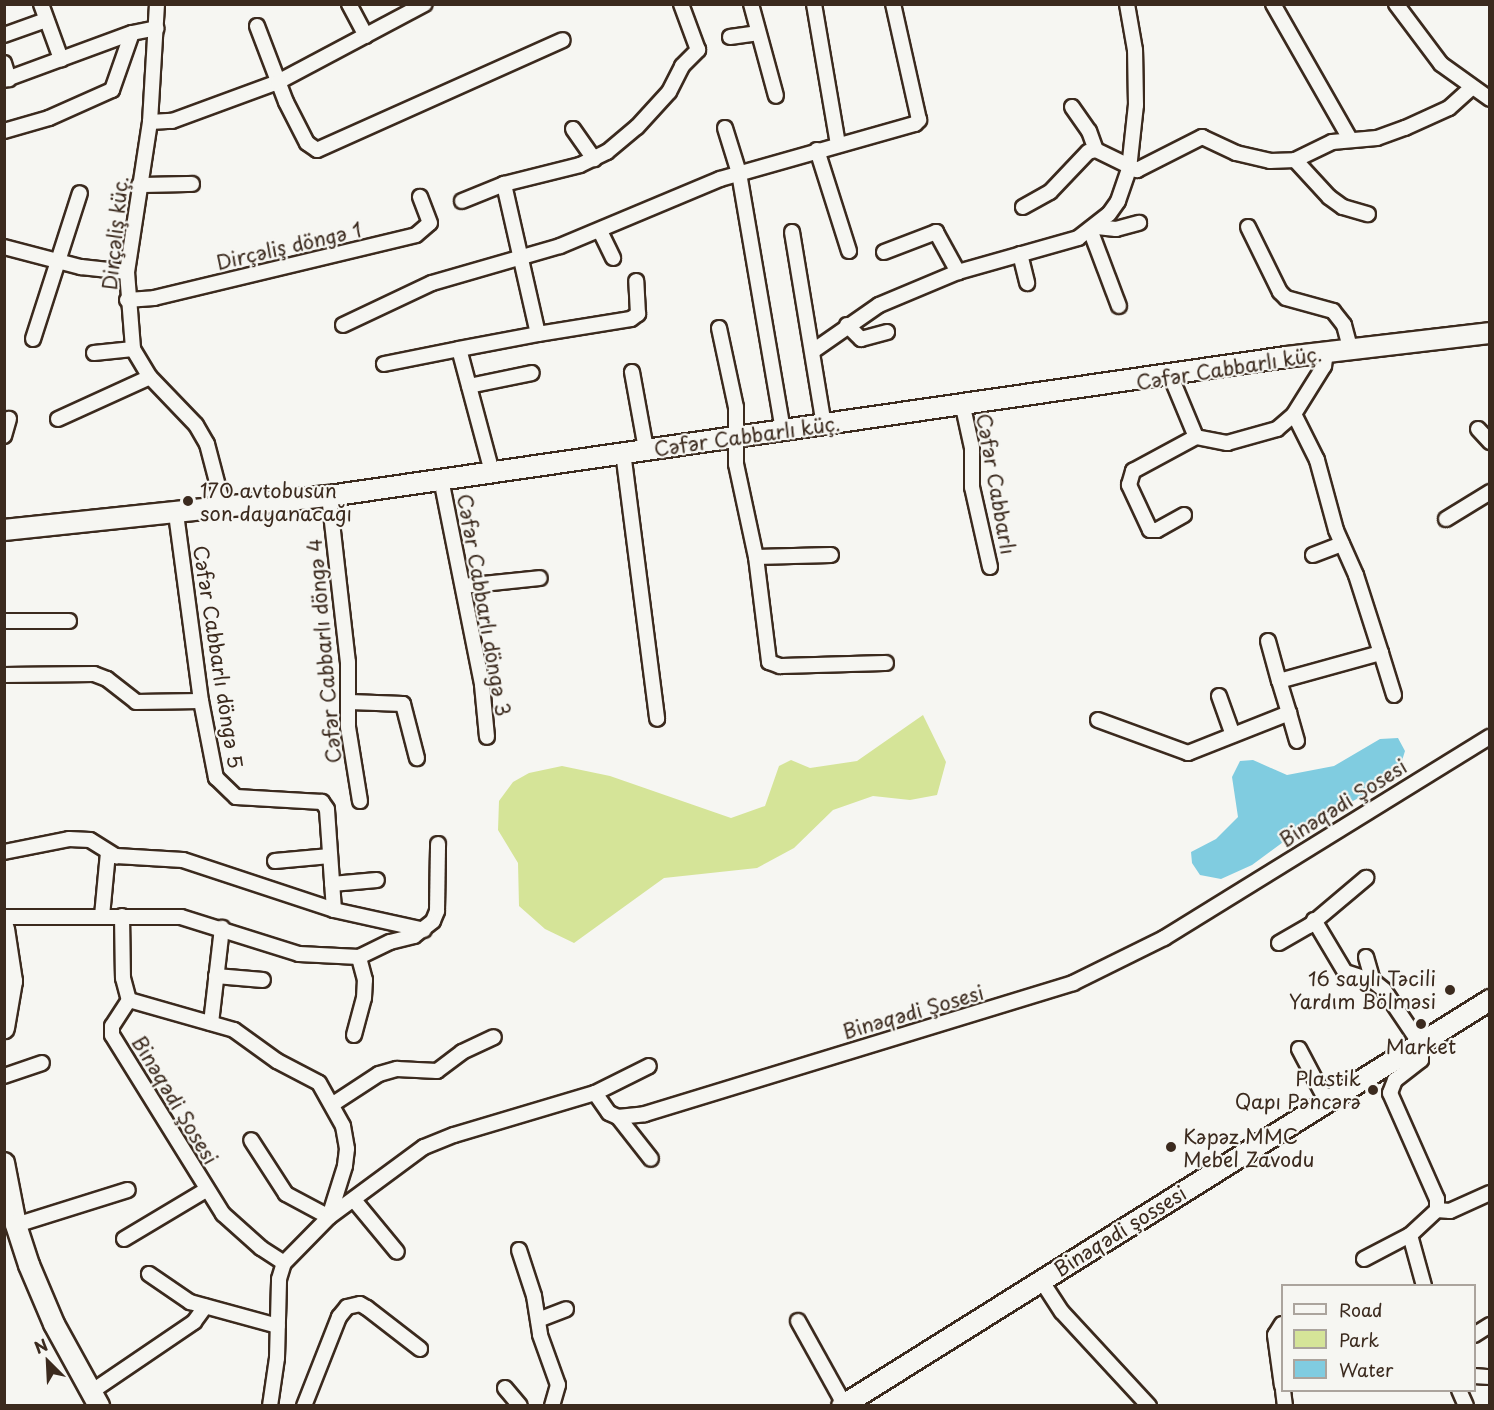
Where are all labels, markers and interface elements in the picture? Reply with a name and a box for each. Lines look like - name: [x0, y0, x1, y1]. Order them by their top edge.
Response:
- street label: Dirçəliş küç.: [97, 173, 133, 293]
- street label: Dirçəliş döngə 1: [213, 217, 365, 275]
- street label: Cəfər Cabbarlı küç.: [1134, 341, 1324, 395]
- street label: Cəfər Cabbarlı küç.: [652, 411, 842, 461]
- street label: Cəfər Cabbarlı: [972, 412, 1020, 556]
- place label: 170 avtobusun son dayanacağı: [200, 478, 351, 525]
- street label: Cəfər Cabbarlı döngə 3: [453, 492, 515, 718]
- marker: 170 avtobusun son dayanacağı: [181, 494, 195, 508]
- street label: Cəfər Cabbarlı döngə 4: [302, 538, 346, 764]
- street label: Cəfər Cabbarlı döngə 5: [189, 544, 247, 770]
- street label: Binəqədi Şosesi: [1275, 754, 1411, 852]
- place label: 16 saylı Təcili Yardım Bölməsi: [1288, 966, 1436, 1013]
- street label: Binəqədi Şosesi: [840, 980, 986, 1044]
- marker: 16 saylı Təcili Yardım Bölməsi: [1441, 981, 1459, 999]
- marker: Market: [1414, 1017, 1428, 1031]
- street label: Binəqədi Şosesi: [127, 1031, 223, 1169]
- place label: Market: [1386, 1034, 1456, 1058]
- place label: Plastik Qapı Pəncərə: [1235, 1066, 1361, 1113]
- marker: Plastik Qapı Pəncərə: [1366, 1083, 1380, 1097]
- place label: Kəpəz MMC Mebel Zavodu: [1183, 1124, 1316, 1171]
- marker: Kəpəz MMC Mebel Zavodu: [1164, 1140, 1178, 1154]
- street label: Binəqədi şossesi: [1049, 1181, 1191, 1281]
- legend: [1281, 1284, 1476, 1392]
- text: Road: [1339, 1296, 1383, 1323]
- text: Park: [1339, 1326, 1379, 1353]
- north arrow: [18, 1332, 78, 1392]
- text: N: [30, 1332, 51, 1359]
- text: Water: [1339, 1356, 1393, 1383]

